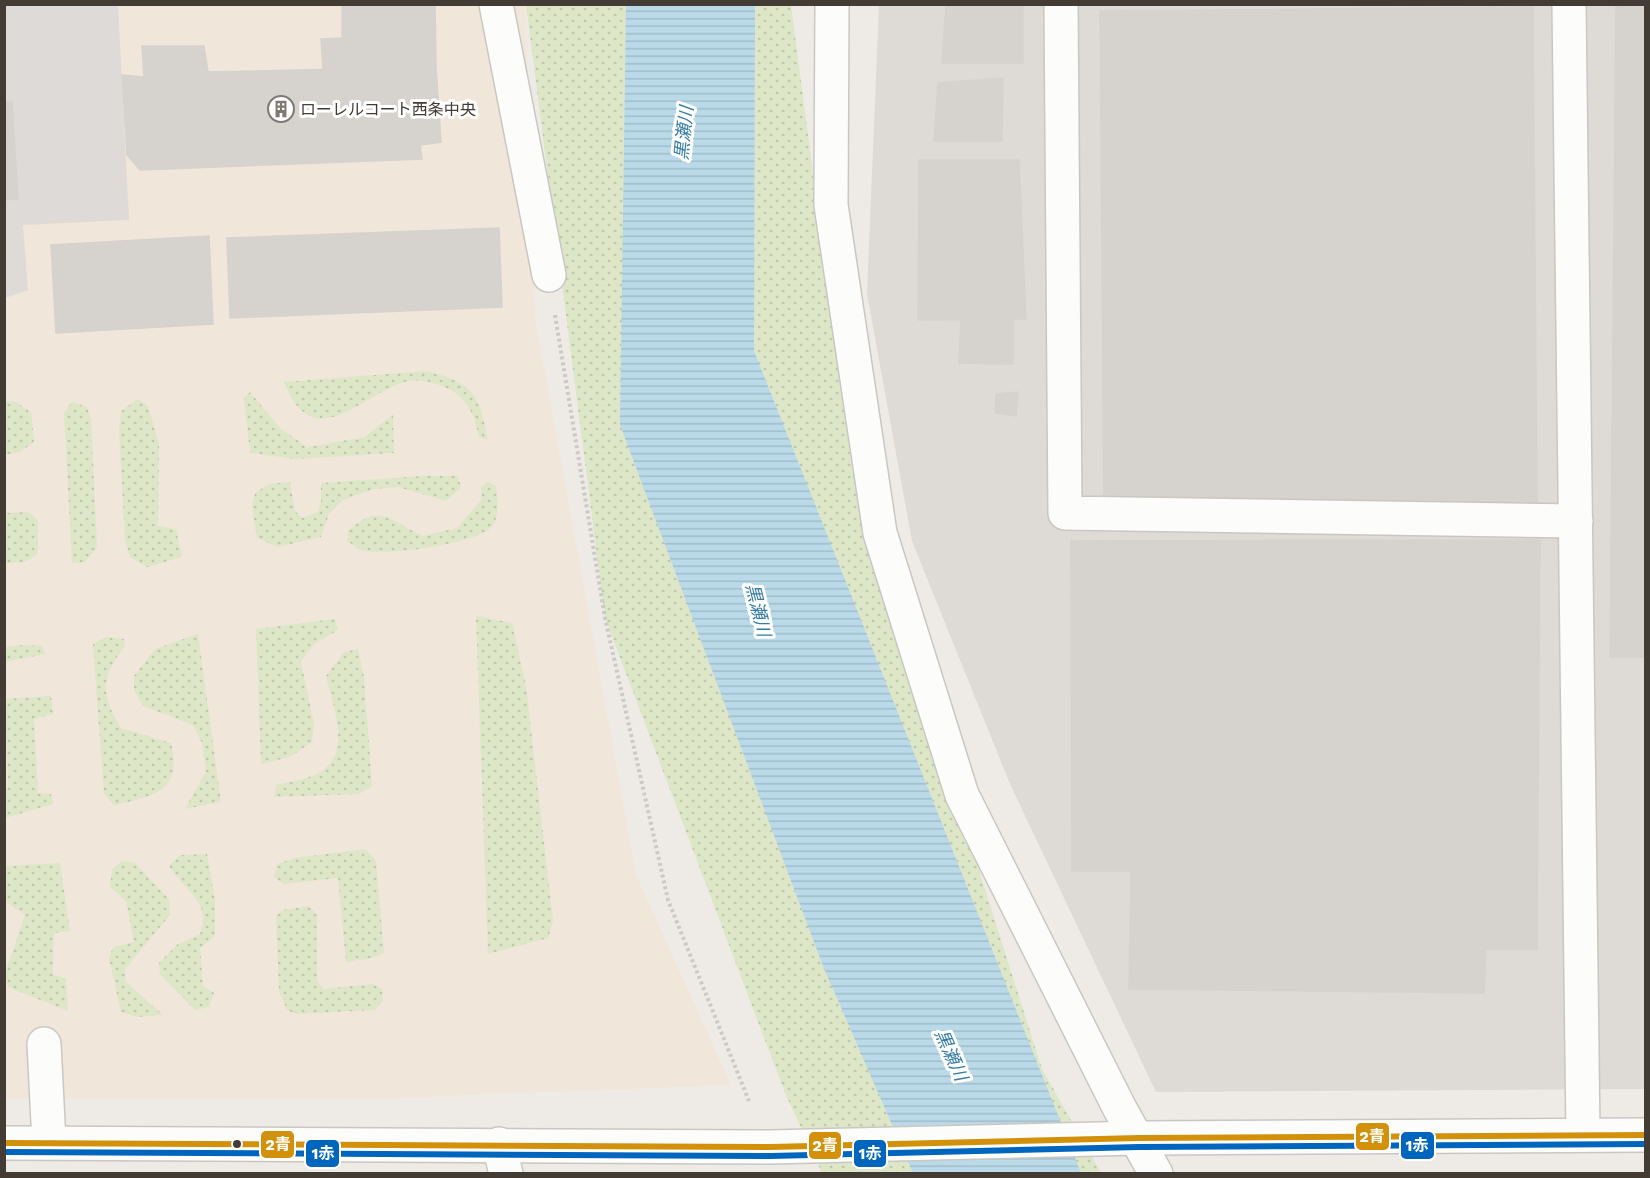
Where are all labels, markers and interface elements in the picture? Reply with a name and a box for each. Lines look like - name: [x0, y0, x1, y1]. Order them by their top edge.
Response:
- building icon: ローレルコート西条中央: [266, 94, 296, 124]
- place label: ローレルコート西条中央: [300, 100, 476, 119]
- water label: 黒瀬川: [670, 103, 697, 161]
- water label: 黒瀬川: [742, 581, 776, 641]
- water label: 黒瀬川: [931, 1026, 973, 1086]
- line badge: 2青: [1355, 1122, 1390, 1151]
- text: 2青: [1359, 1127, 1385, 1146]
- line badge: 2青: [260, 1130, 295, 1159]
- line badge: 2青: [808, 1131, 842, 1160]
- line badge: 1赤: [1400, 1131, 1435, 1160]
- text: 2青: [265, 1135, 291, 1154]
- text: 2青: [812, 1136, 838, 1155]
- text: 1赤: [1406, 1136, 1428, 1155]
- unlabelled marker: [231, 1138, 243, 1150]
- line badge: 1赤: [305, 1139, 340, 1168]
- line badge: 1赤: [853, 1139, 887, 1168]
- text: 1赤: [312, 1144, 334, 1163]
- text: 1赤: [859, 1144, 881, 1163]

